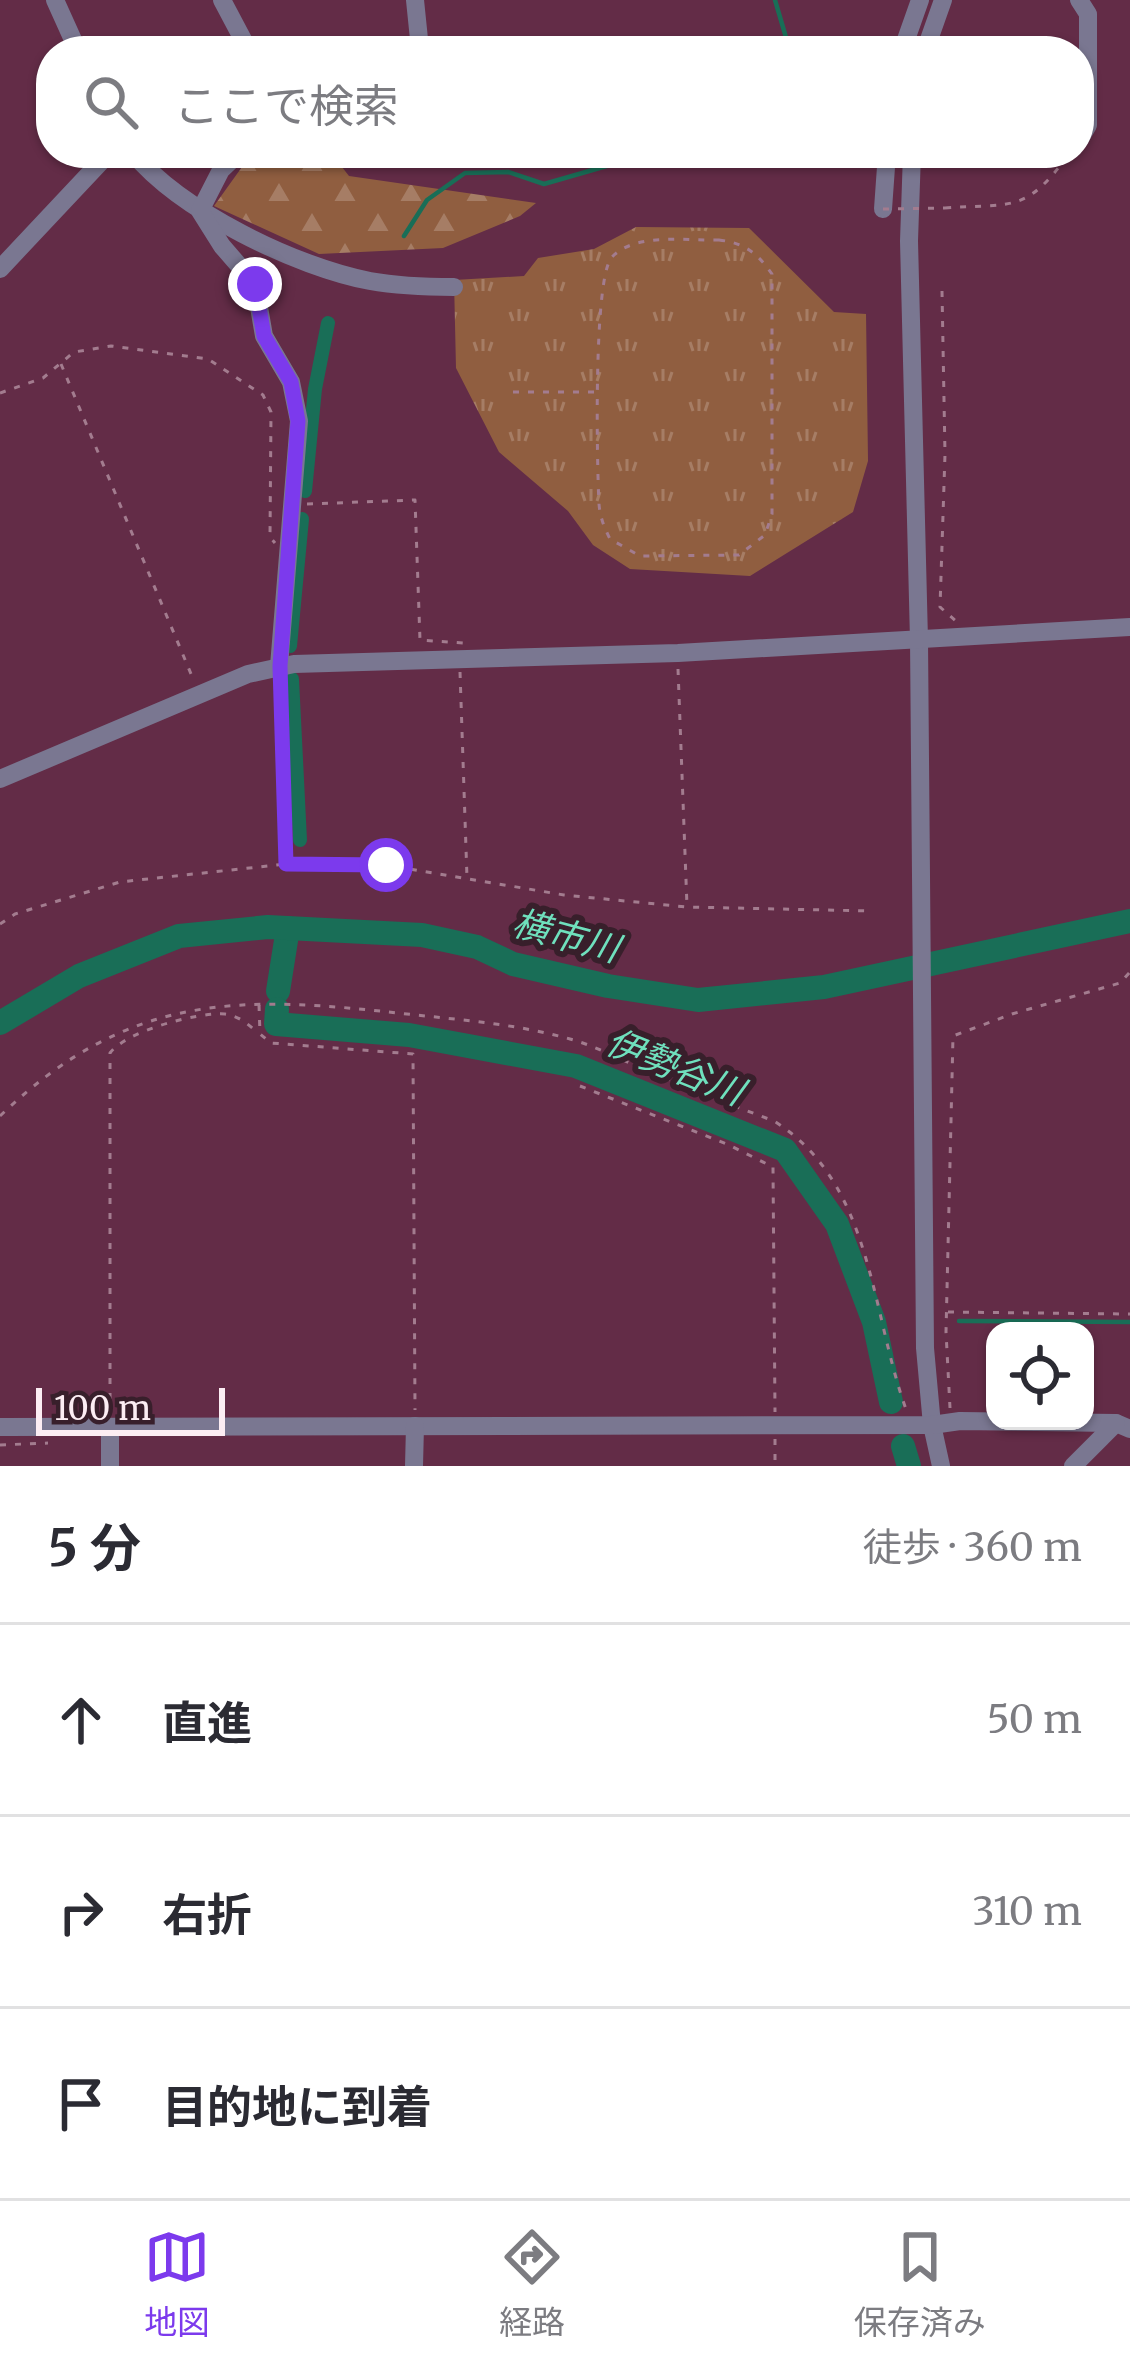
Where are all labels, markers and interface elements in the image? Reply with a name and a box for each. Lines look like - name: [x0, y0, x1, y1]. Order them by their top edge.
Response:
- search box: [36, 36, 1094, 168]
- icon: search: [78, 69, 144, 135]
- text: ここで検索: [174, 78, 399, 134]
- route end: [228, 257, 282, 311]
- route start: [359, 838, 413, 892]
- water label: 横市川: [508, 900, 628, 973]
- water label: 伊勢谷川: [600, 1019, 754, 1116]
- map controls: [986, 1322, 1094, 1430]
- button: locate: [986, 1322, 1094, 1430]
- scale bar: [36, 1382, 225, 1435]
- text: 100 m: [54, 1388, 151, 1429]
- text: 5 分: [48, 1516, 141, 1580]
- text: 徒歩 · 360 m: [863, 1523, 1082, 1572]
- icon: ahead: [48, 1687, 114, 1753]
- text: 直進: [162, 1695, 252, 1751]
- text: 50 m: [987, 1695, 1082, 1744]
- icon: right: [48, 1879, 114, 1945]
- text: 右折: [162, 1887, 252, 1943]
- text: 310 m: [972, 1887, 1082, 1936]
- icon: arrive: [48, 2071, 114, 2137]
- text: 目的地に到着: [162, 2079, 432, 2135]
- tab: 地図: [144, 2224, 210, 2344]
- tab: 経路: [499, 2224, 565, 2344]
- tab: 保存済み: [854, 2224, 986, 2344]

